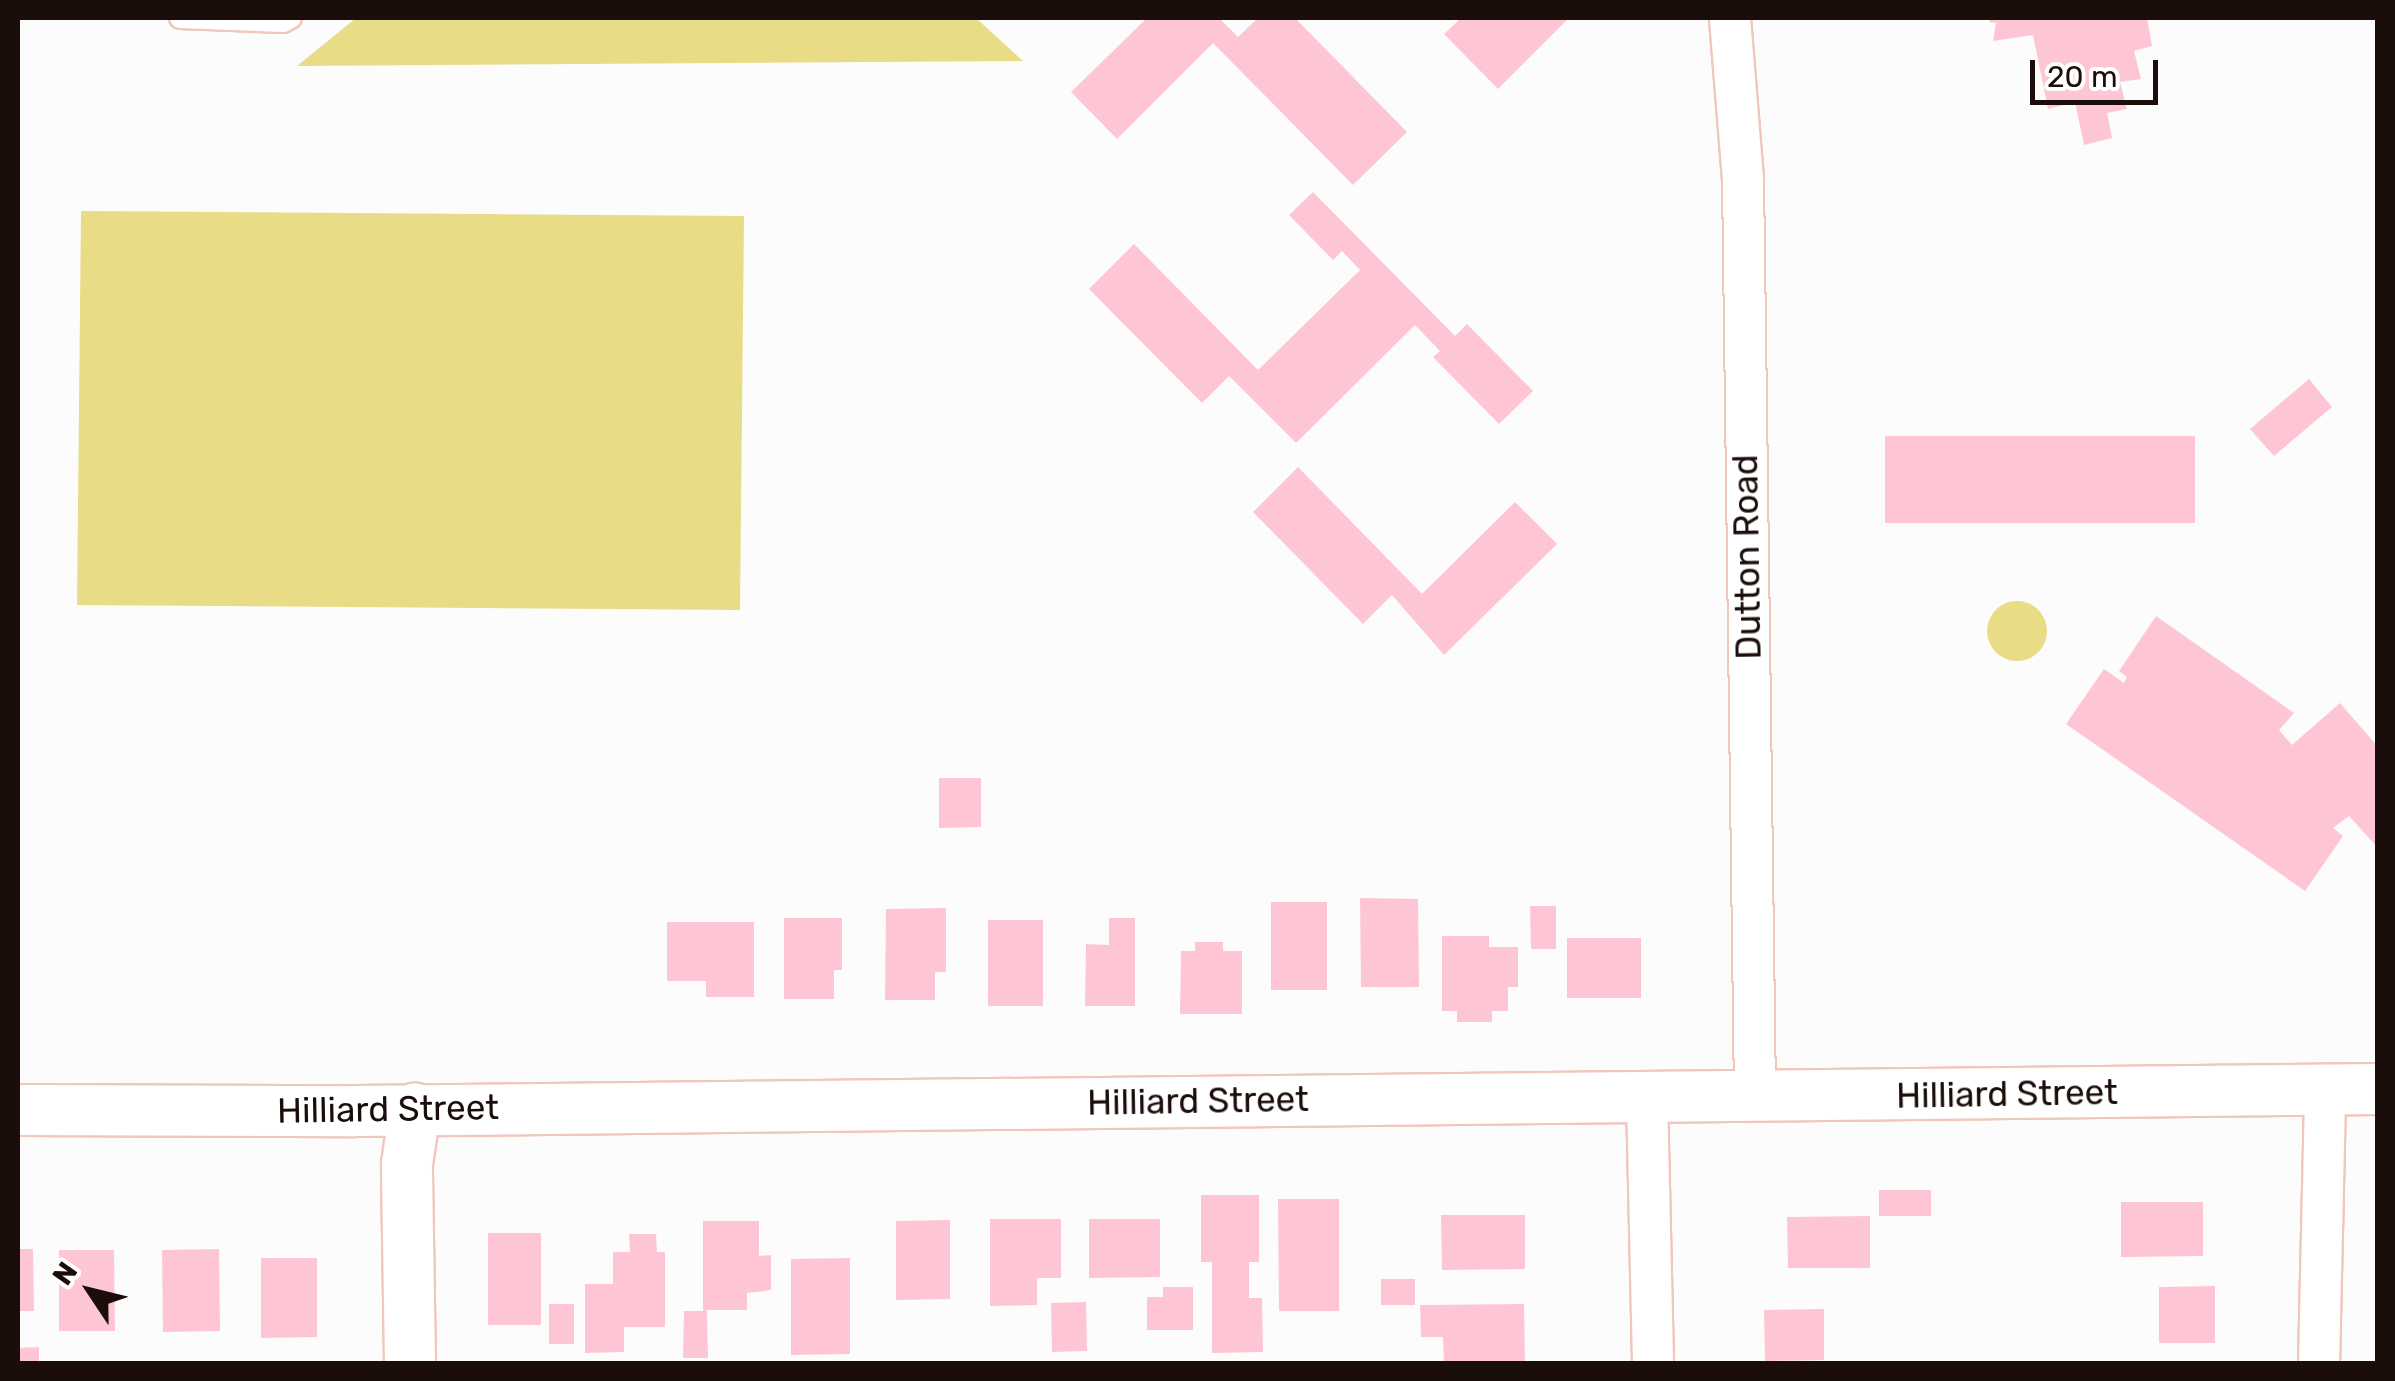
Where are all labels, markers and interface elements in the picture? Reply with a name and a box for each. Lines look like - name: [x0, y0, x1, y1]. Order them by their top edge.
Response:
- scale bar: [2035, 40, 2162, 102]
- text: 20 m: [2047, 59, 2118, 95]
- street label: Dutton Road: [1724, 454, 1770, 660]
- street label: Hilliard Street: [1896, 1071, 2118, 1117]
- street label: Hilliard Street: [1087, 1078, 1309, 1124]
- street label: Hilliard Street: [277, 1086, 499, 1132]
- north arrow: [40, 1241, 140, 1341]
- text: N: [46, 1256, 84, 1291]

